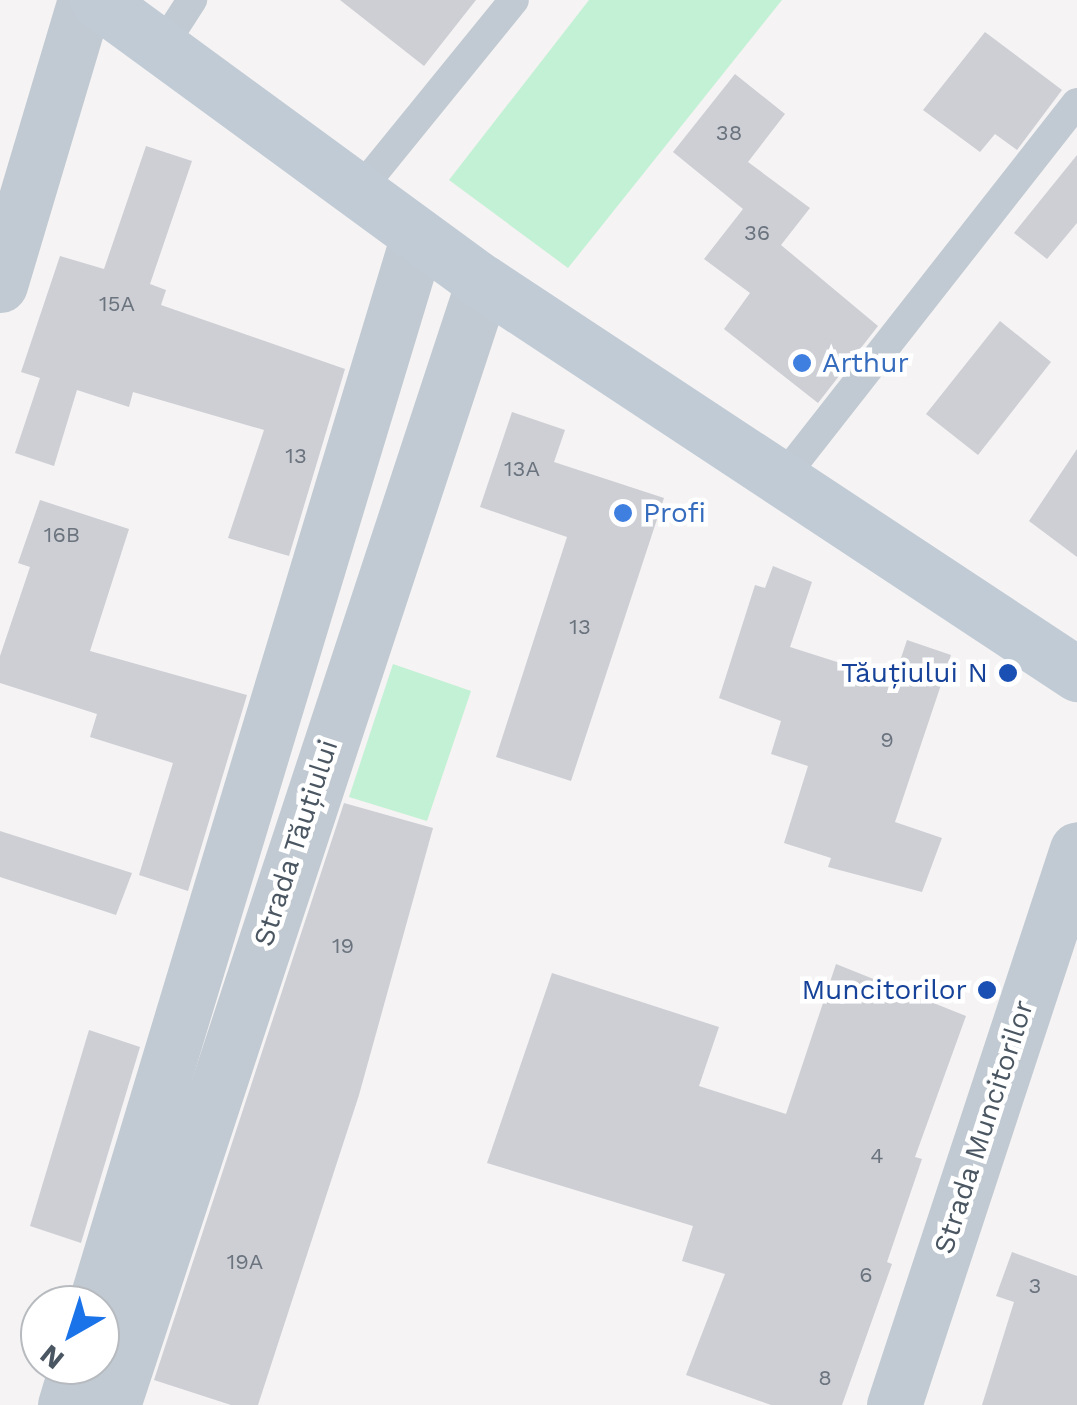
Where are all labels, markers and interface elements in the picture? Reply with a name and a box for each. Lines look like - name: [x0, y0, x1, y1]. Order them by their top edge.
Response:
- house number: 38: [716, 120, 742, 146]
- house number: 36: [744, 220, 770, 246]
- house number: 15A: [99, 291, 135, 317]
- place label: Arthur: [822, 346, 909, 380]
- marker: Arthur: [791, 352, 813, 374]
- house number: 13: [285, 443, 307, 469]
- house number: 13A: [504, 456, 540, 482]
- place label: Profi: [643, 496, 706, 530]
- marker: Profi: [612, 502, 634, 524]
- house number: 16B: [44, 522, 80, 548]
- house number: 13: [569, 614, 591, 640]
- place label: Tăuțiului N: [841, 656, 988, 690]
- marker: Tăuțiului N: [997, 662, 1019, 684]
- house number: 9: [880, 727, 894, 753]
- street label: Strada Tăuțiului: [247, 735, 345, 951]
- house number: 19: [332, 933, 354, 959]
- place label: Muncitorilor: [801, 973, 967, 1007]
- marker: Muncitorilor: [976, 979, 998, 1001]
- street label: Strada Muncitorilor: [927, 996, 1041, 1258]
- house number: 4: [870, 1143, 884, 1169]
- house number: 19A: [227, 1249, 263, 1275]
- house number: 6: [859, 1262, 873, 1288]
- house number: 3: [1029, 1273, 1041, 1299]
- north arrow: [20, 1285, 120, 1385]
- text: N: [34, 1338, 71, 1377]
- house number: 8: [818, 1365, 832, 1391]

